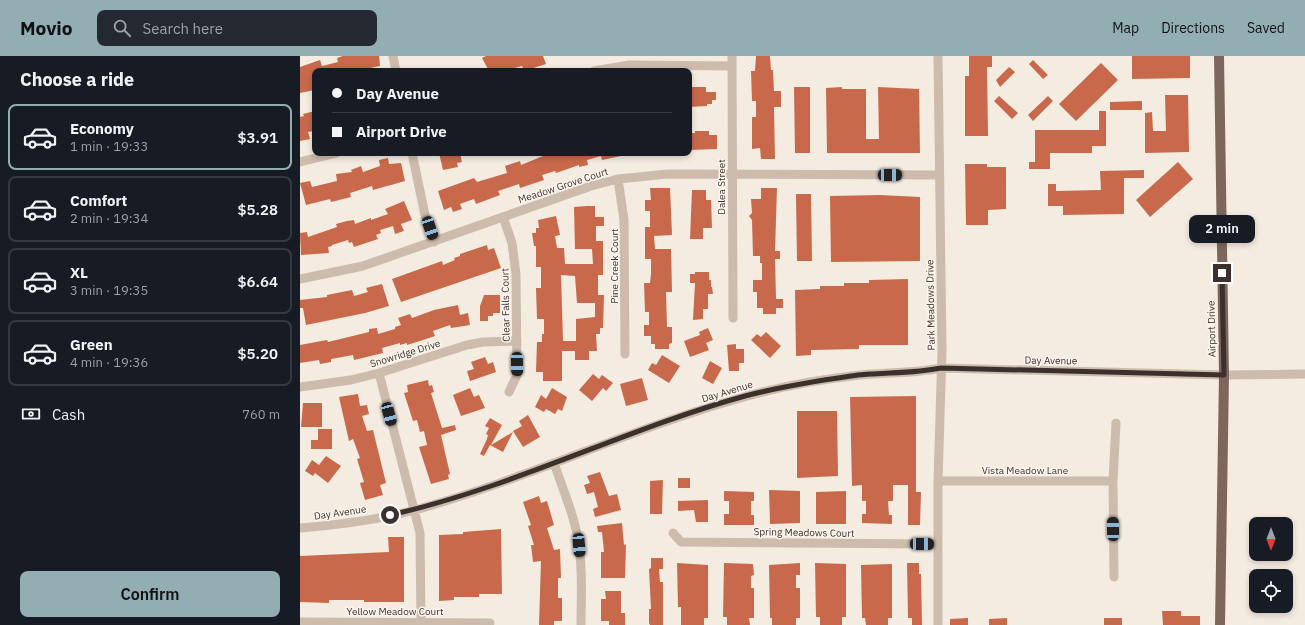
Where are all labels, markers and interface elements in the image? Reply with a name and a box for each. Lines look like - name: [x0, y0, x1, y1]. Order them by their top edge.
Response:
- search box: [97, 10, 377, 46]
- text: Movio: [20, 16, 73, 40]
- icon: search: [111, 17, 133, 39]
- text: Search here: [143, 19, 223, 38]
- text: Map: [1112, 19, 1139, 37]
- text: Directions: [1161, 19, 1225, 37]
- text: Saved: [1247, 19, 1285, 37]
- text: Choose a ride: [20, 68, 134, 91]
- text: Day Avenue: [356, 84, 439, 103]
- icon: car: [22, 119, 58, 155]
- text: Economy: [70, 119, 134, 138]
- text: Airport Drive: [356, 122, 447, 141]
- text: $3.91: [238, 128, 278, 147]
- text: 1 min · 19:33: [70, 138, 148, 155]
- street label: Dalea Street: [715, 159, 728, 215]
- street label: Meadow Grove Court: [517, 165, 610, 206]
- car: [878, 169, 902, 181]
- icon: car: [22, 191, 58, 227]
- text: Comfort: [70, 191, 127, 210]
- text: $5.28: [238, 200, 278, 219]
- text: 2 min · 19:34: [70, 210, 148, 227]
- car: [420, 215, 440, 241]
- callout: 2 min: [1189, 215, 1255, 243]
- text: 2 min: [1205, 220, 1239, 237]
- street label: Pine Creek Court: [608, 228, 621, 304]
- street label: Park Meadows Drive: [923, 259, 938, 351]
- icon: car: [22, 263, 58, 299]
- text: XL: [70, 263, 88, 282]
- route end: [1213, 264, 1231, 282]
- street label: Clear Falls Court: [498, 268, 513, 342]
- text: $6.64: [238, 272, 278, 291]
- text: 3 min · 19:35: [70, 282, 148, 299]
- street label: Airport Drive: [1204, 300, 1218, 357]
- icon: car: [22, 335, 58, 371]
- text: Green: [70, 335, 113, 354]
- street label: Snowridge Drive: [368, 336, 442, 370]
- text: $5.20: [238, 344, 278, 363]
- car: [511, 352, 523, 376]
- text: 4 min · 19:36: [70, 354, 148, 371]
- street label: Day Avenue: [1025, 354, 1078, 367]
- street label: Day Avenue: [700, 377, 755, 405]
- car: [380, 401, 398, 427]
- icon: cash: [20, 403, 42, 425]
- text: Cash: [52, 405, 85, 424]
- text: 760 m: [242, 406, 280, 423]
- street label: Vista Meadow Lane: [982, 464, 1069, 477]
- street label: Day Avenue: [313, 502, 368, 523]
- route start: [381, 506, 399, 524]
- car: [1107, 517, 1119, 541]
- north arrow: [1249, 517, 1293, 561]
- map controls: [1249, 517, 1293, 613]
- street label: Spring Meadows Court: [753, 525, 855, 540]
- car: [572, 533, 586, 557]
- car: [910, 538, 934, 550]
- button: locate: [1249, 569, 1293, 613]
- button: Confirm: [20, 571, 280, 617]
- street label: Yellow Meadow Court: [347, 605, 444, 618]

